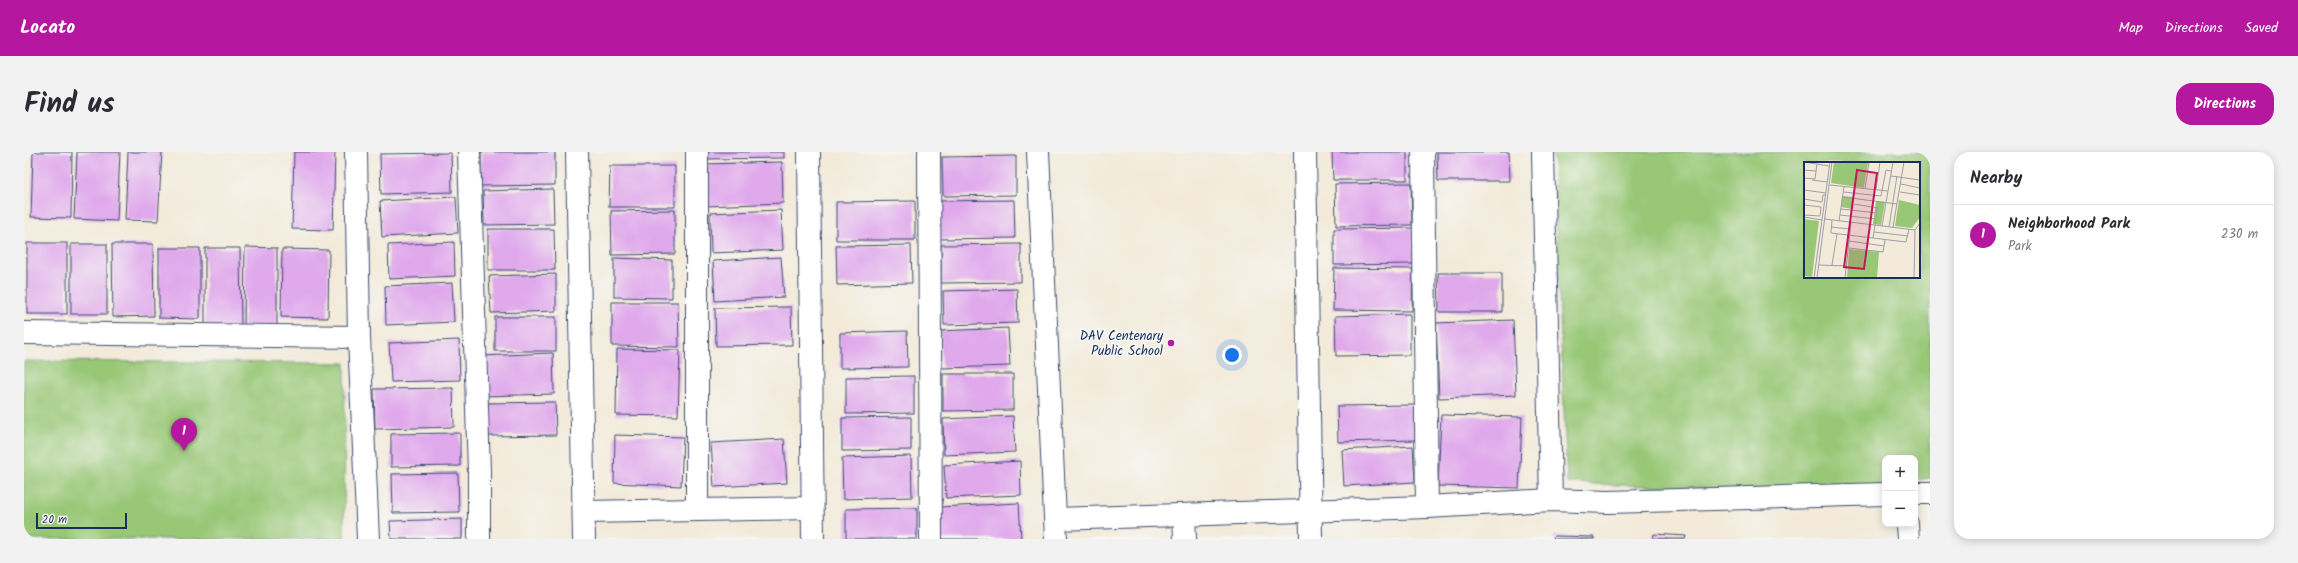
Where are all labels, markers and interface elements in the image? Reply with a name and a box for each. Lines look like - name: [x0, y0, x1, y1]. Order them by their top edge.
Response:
- text: Locato: [20, 13, 75, 43]
- text: Map: [2118, 17, 2143, 39]
- text: Directions: [2165, 17, 2223, 39]
- text: Saved: [2245, 17, 2278, 39]
- text: Find us: [24, 82, 115, 127]
- button: Directions: [2176, 83, 2274, 125]
- inset map: [1804, 162, 1920, 278]
- text: Nearby: [1970, 165, 2022, 192]
- text: Neighborhood Park: [2008, 212, 2130, 236]
- text: 1: [1981, 224, 1985, 245]
- text: 230 m: [2221, 224, 2258, 245]
- text: Park: [2008, 236, 2032, 257]
- place label: DAV Centenary Public School: [1080, 326, 1164, 362]
- marker: DAV Centenary Public School: [1166, 338, 1176, 348]
- your location: [1222, 345, 1242, 365]
- pin: 1: [171, 418, 197, 451]
- map controls: [1882, 455, 1918, 527]
- button: +: [1882, 455, 1918, 491]
- button: −: [1882, 491, 1918, 527]
- scale bar: [36, 511, 127, 530]
- text: 20 m: [42, 511, 67, 529]

